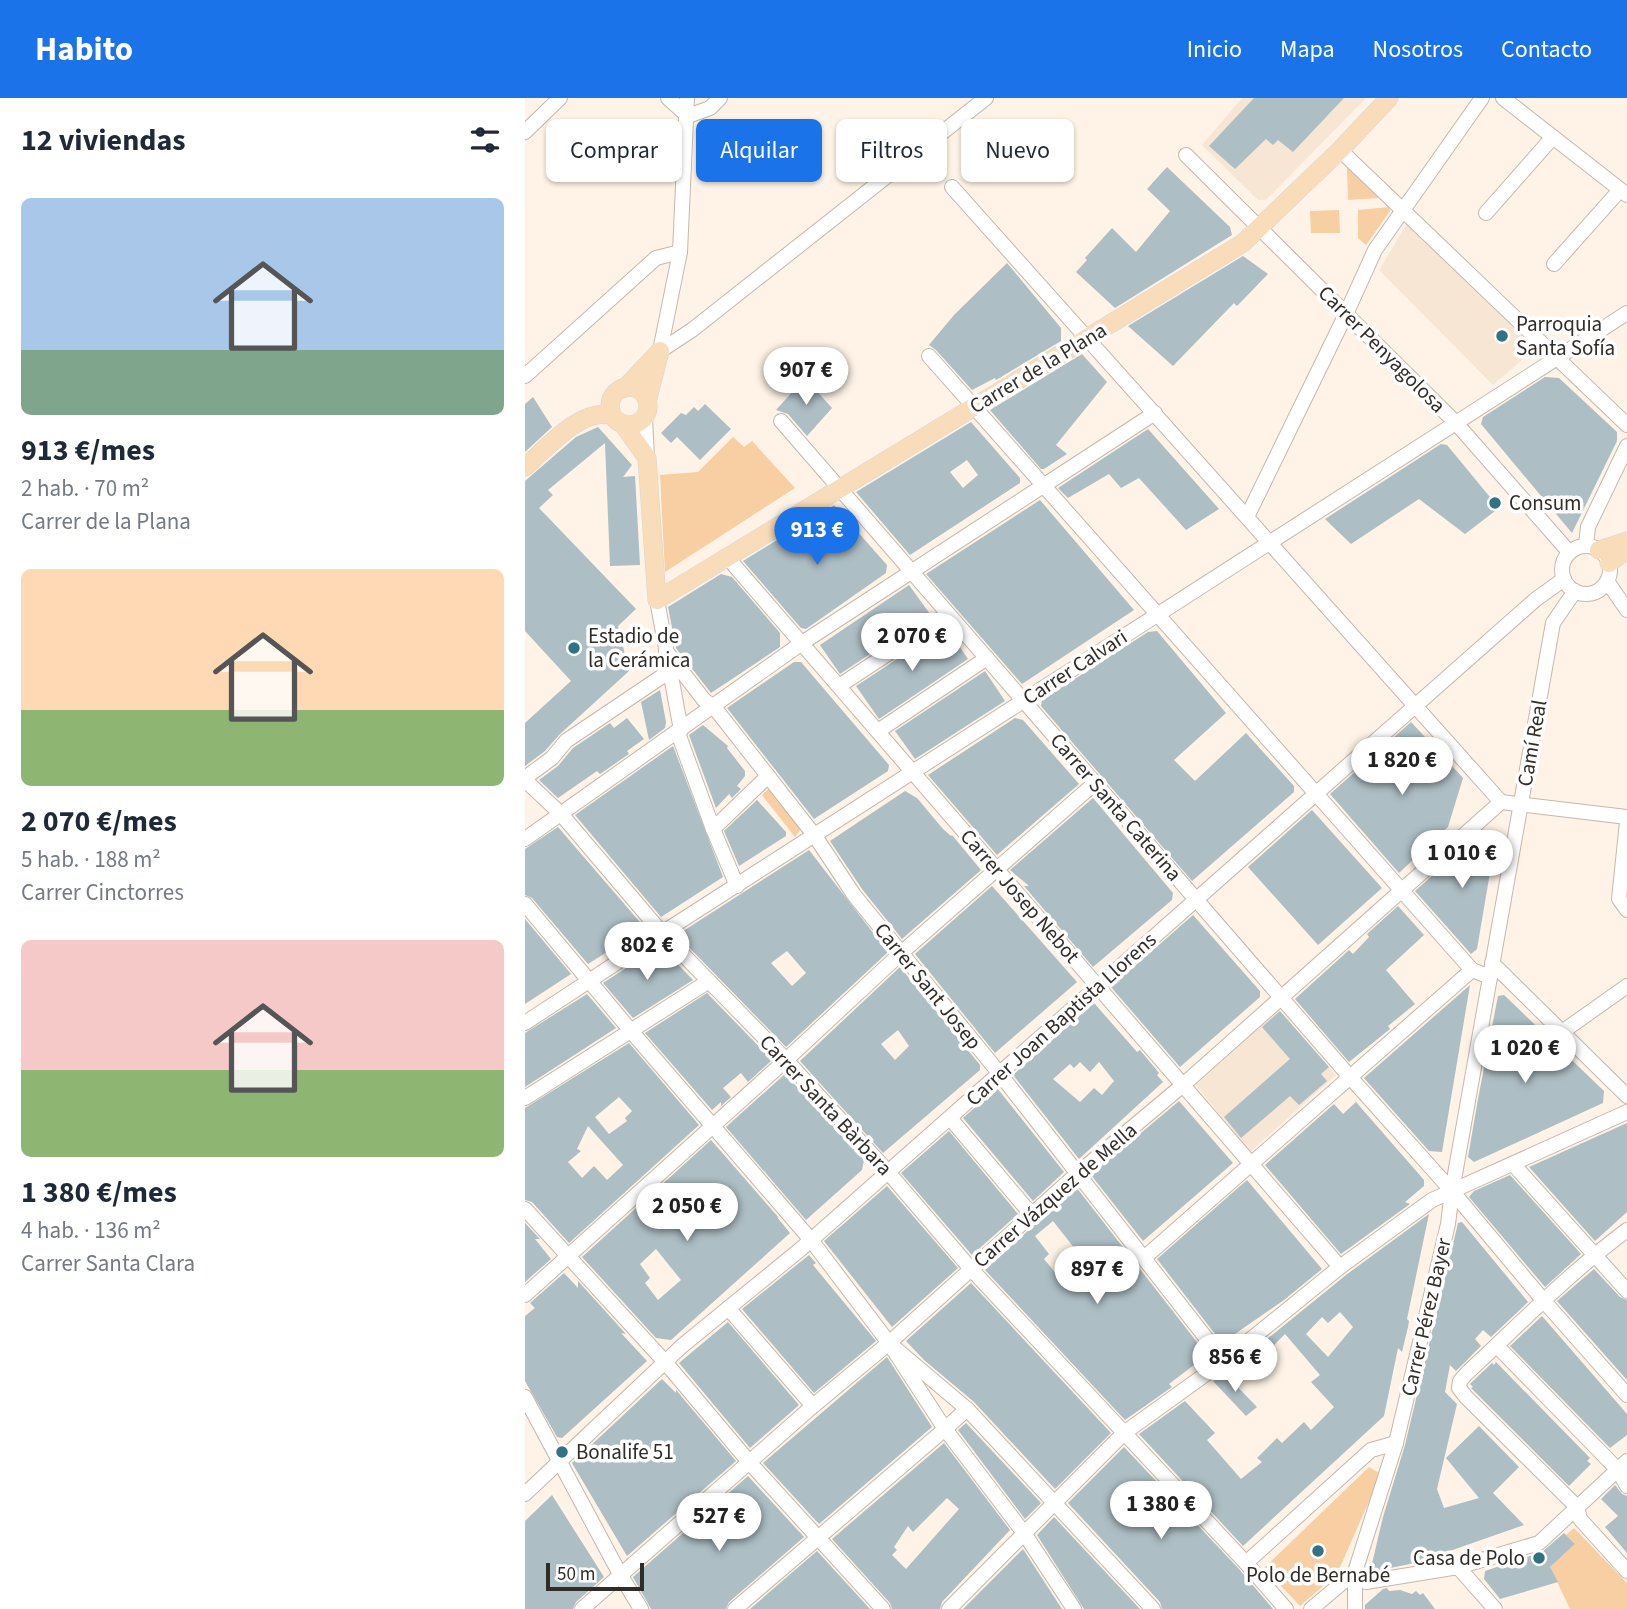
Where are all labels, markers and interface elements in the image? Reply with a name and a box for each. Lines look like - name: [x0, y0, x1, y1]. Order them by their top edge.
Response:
- text: Habito: [35, 26, 133, 73]
- text: Inicio: [1187, 32, 1242, 67]
- text: Mapa: [1280, 32, 1335, 67]
- text: Nosotros: [1373, 32, 1463, 67]
- text: Contacto: [1501, 32, 1592, 67]
- text: 12 viviendas: [21, 119, 186, 162]
- chip: Comprar: [546, 119, 682, 182]
- chip: Alquilar: [696, 119, 822, 182]
- chip: Filtros: [836, 119, 947, 182]
- chip: Nuevo: [961, 119, 1074, 182]
- icon: filters: [466, 121, 504, 159]
- icon: home: [200, 243, 326, 369]
- street label: Carrer Penyagolosa: [1311, 278, 1453, 420]
- place label: Parroquia Santa Sofía: [1516, 309, 1615, 363]
- street label: Carrer de la Plana: [964, 315, 1112, 421]
- marker: Parroquia Santa Sofía: [1494, 328, 1510, 344]
- pin: 907 €: [757, 348, 855, 407]
- text: 907 €: [779, 353, 833, 386]
- text: 913 €/mes: [21, 429, 155, 472]
- text: 2 hab. · 70 m²: [21, 472, 149, 505]
- place label: Consum: [1509, 488, 1582, 518]
- marker: Consum: [1487, 495, 1503, 511]
- text: Carrer de la Plana: [21, 505, 191, 538]
- pin: 913 €: [768, 508, 866, 567]
- text: 913 €: [790, 513, 844, 546]
- icon: home: [200, 614, 326, 740]
- pin: 2 070 €: [847, 614, 977, 673]
- text: 2 070 €: [877, 619, 947, 652]
- place label: Estadio de la Cerámica: [588, 621, 690, 675]
- street label: Carrer Calvari: [1017, 622, 1133, 712]
- marker: Estadio de la Cerámica: [566, 640, 582, 656]
- street label: Camí Real: [1510, 697, 1554, 789]
- street label: Carrer Santa Caterina: [1043, 726, 1189, 888]
- pin: 1 820 €: [1337, 738, 1467, 797]
- text: 1 820 €: [1367, 743, 1437, 776]
- text: 2 070 €/mes: [21, 800, 177, 843]
- street label: Carrer Josep Nebot: [953, 822, 1087, 970]
- pin: 1 010 €: [1397, 830, 1527, 890]
- text: 1 010 €: [1427, 836, 1497, 869]
- text: 5 hab. · 188 m²: [21, 843, 161, 876]
- text: Carrer Cinctorres: [21, 876, 184, 909]
- street label: Carrer Sant Josep: [867, 916, 989, 1056]
- pin: 802 €: [598, 922, 696, 982]
- street label: Carrer Joan Baptista Llorens: [959, 925, 1163, 1113]
- text: 802 €: [620, 928, 674, 961]
- icon: home: [200, 985, 326, 1111]
- pin: 1 020 €: [1460, 1026, 1590, 1085]
- street label: Carrer Santa Bàrbara: [753, 1028, 899, 1182]
- text: 1 020 €: [1490, 1031, 1560, 1064]
- street label: Carrer Vázquez de Mella: [967, 1115, 1143, 1275]
- text: 1 380 €/mes: [21, 1171, 177, 1214]
- pin: 2 050 €: [622, 1184, 752, 1243]
- text: 2 050 €: [652, 1189, 722, 1222]
- text: 4 hab. · 136 m²: [21, 1214, 161, 1247]
- street label: Carrer Pérez Bayer: [1393, 1234, 1459, 1399]
- pin: 897 €: [1048, 1246, 1146, 1306]
- text: Carrer Santa Clara: [21, 1247, 195, 1280]
- text: 897 €: [1070, 1252, 1124, 1285]
- pin: 856 €: [1186, 1334, 1284, 1394]
- text: 856 €: [1208, 1340, 1262, 1373]
- place label: Bonalife 51: [576, 1437, 674, 1467]
- marker: Bonalife 51: [554, 1444, 570, 1460]
- pin: 1 380 €: [1096, 1482, 1226, 1541]
- text: 1 380 €: [1126, 1487, 1196, 1520]
- pin: 527 €: [670, 1494, 768, 1553]
- text: 527 €: [692, 1499, 746, 1532]
- marker: Polo de Bernabé: [1310, 1543, 1326, 1559]
- place label: Casa de Polo: [1413, 1543, 1525, 1573]
- marker: Casa de Polo: [1531, 1550, 1547, 1566]
- scale bar: [546, 1560, 644, 1592]
- place label: Polo de Bernabé: [1246, 1560, 1390, 1590]
- text: 50 m: [557, 1561, 595, 1588]

